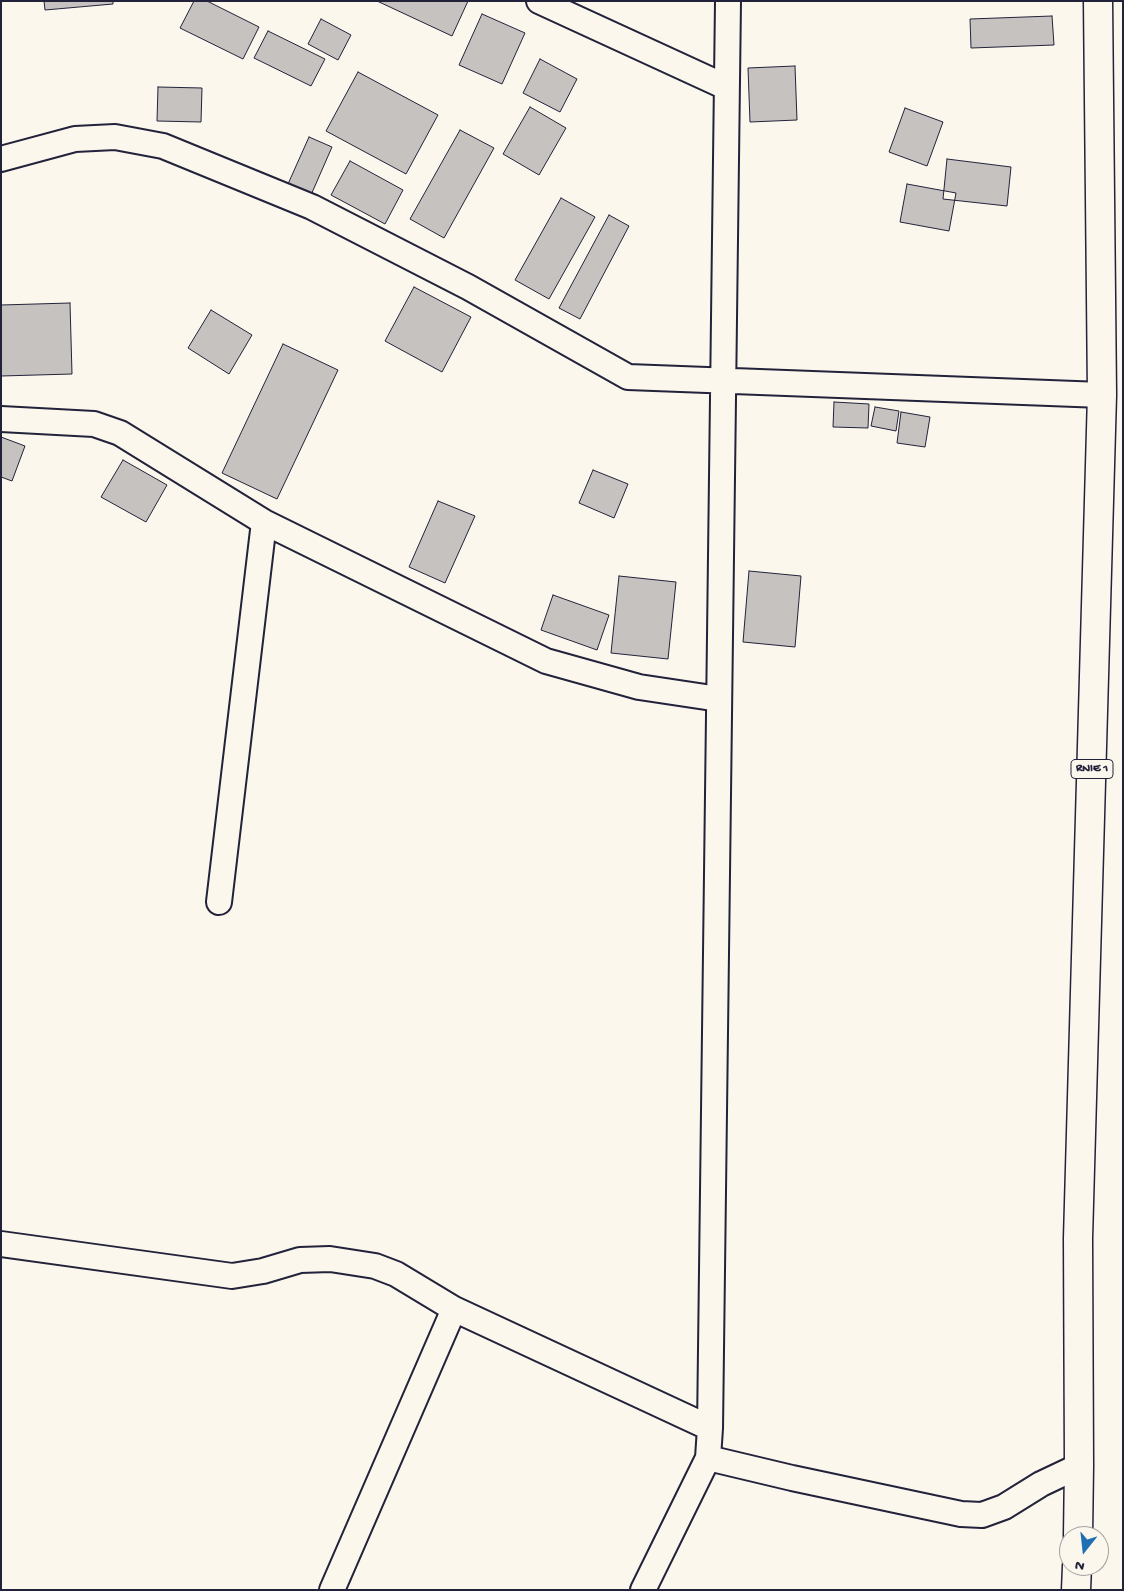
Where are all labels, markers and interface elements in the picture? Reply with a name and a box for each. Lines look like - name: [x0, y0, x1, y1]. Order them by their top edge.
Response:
- road number: RNIE 1: [1071, 760, 1113, 779]
- north arrow: [1059, 1526, 1109, 1576]
- text: N: [1073, 1556, 1087, 1574]

